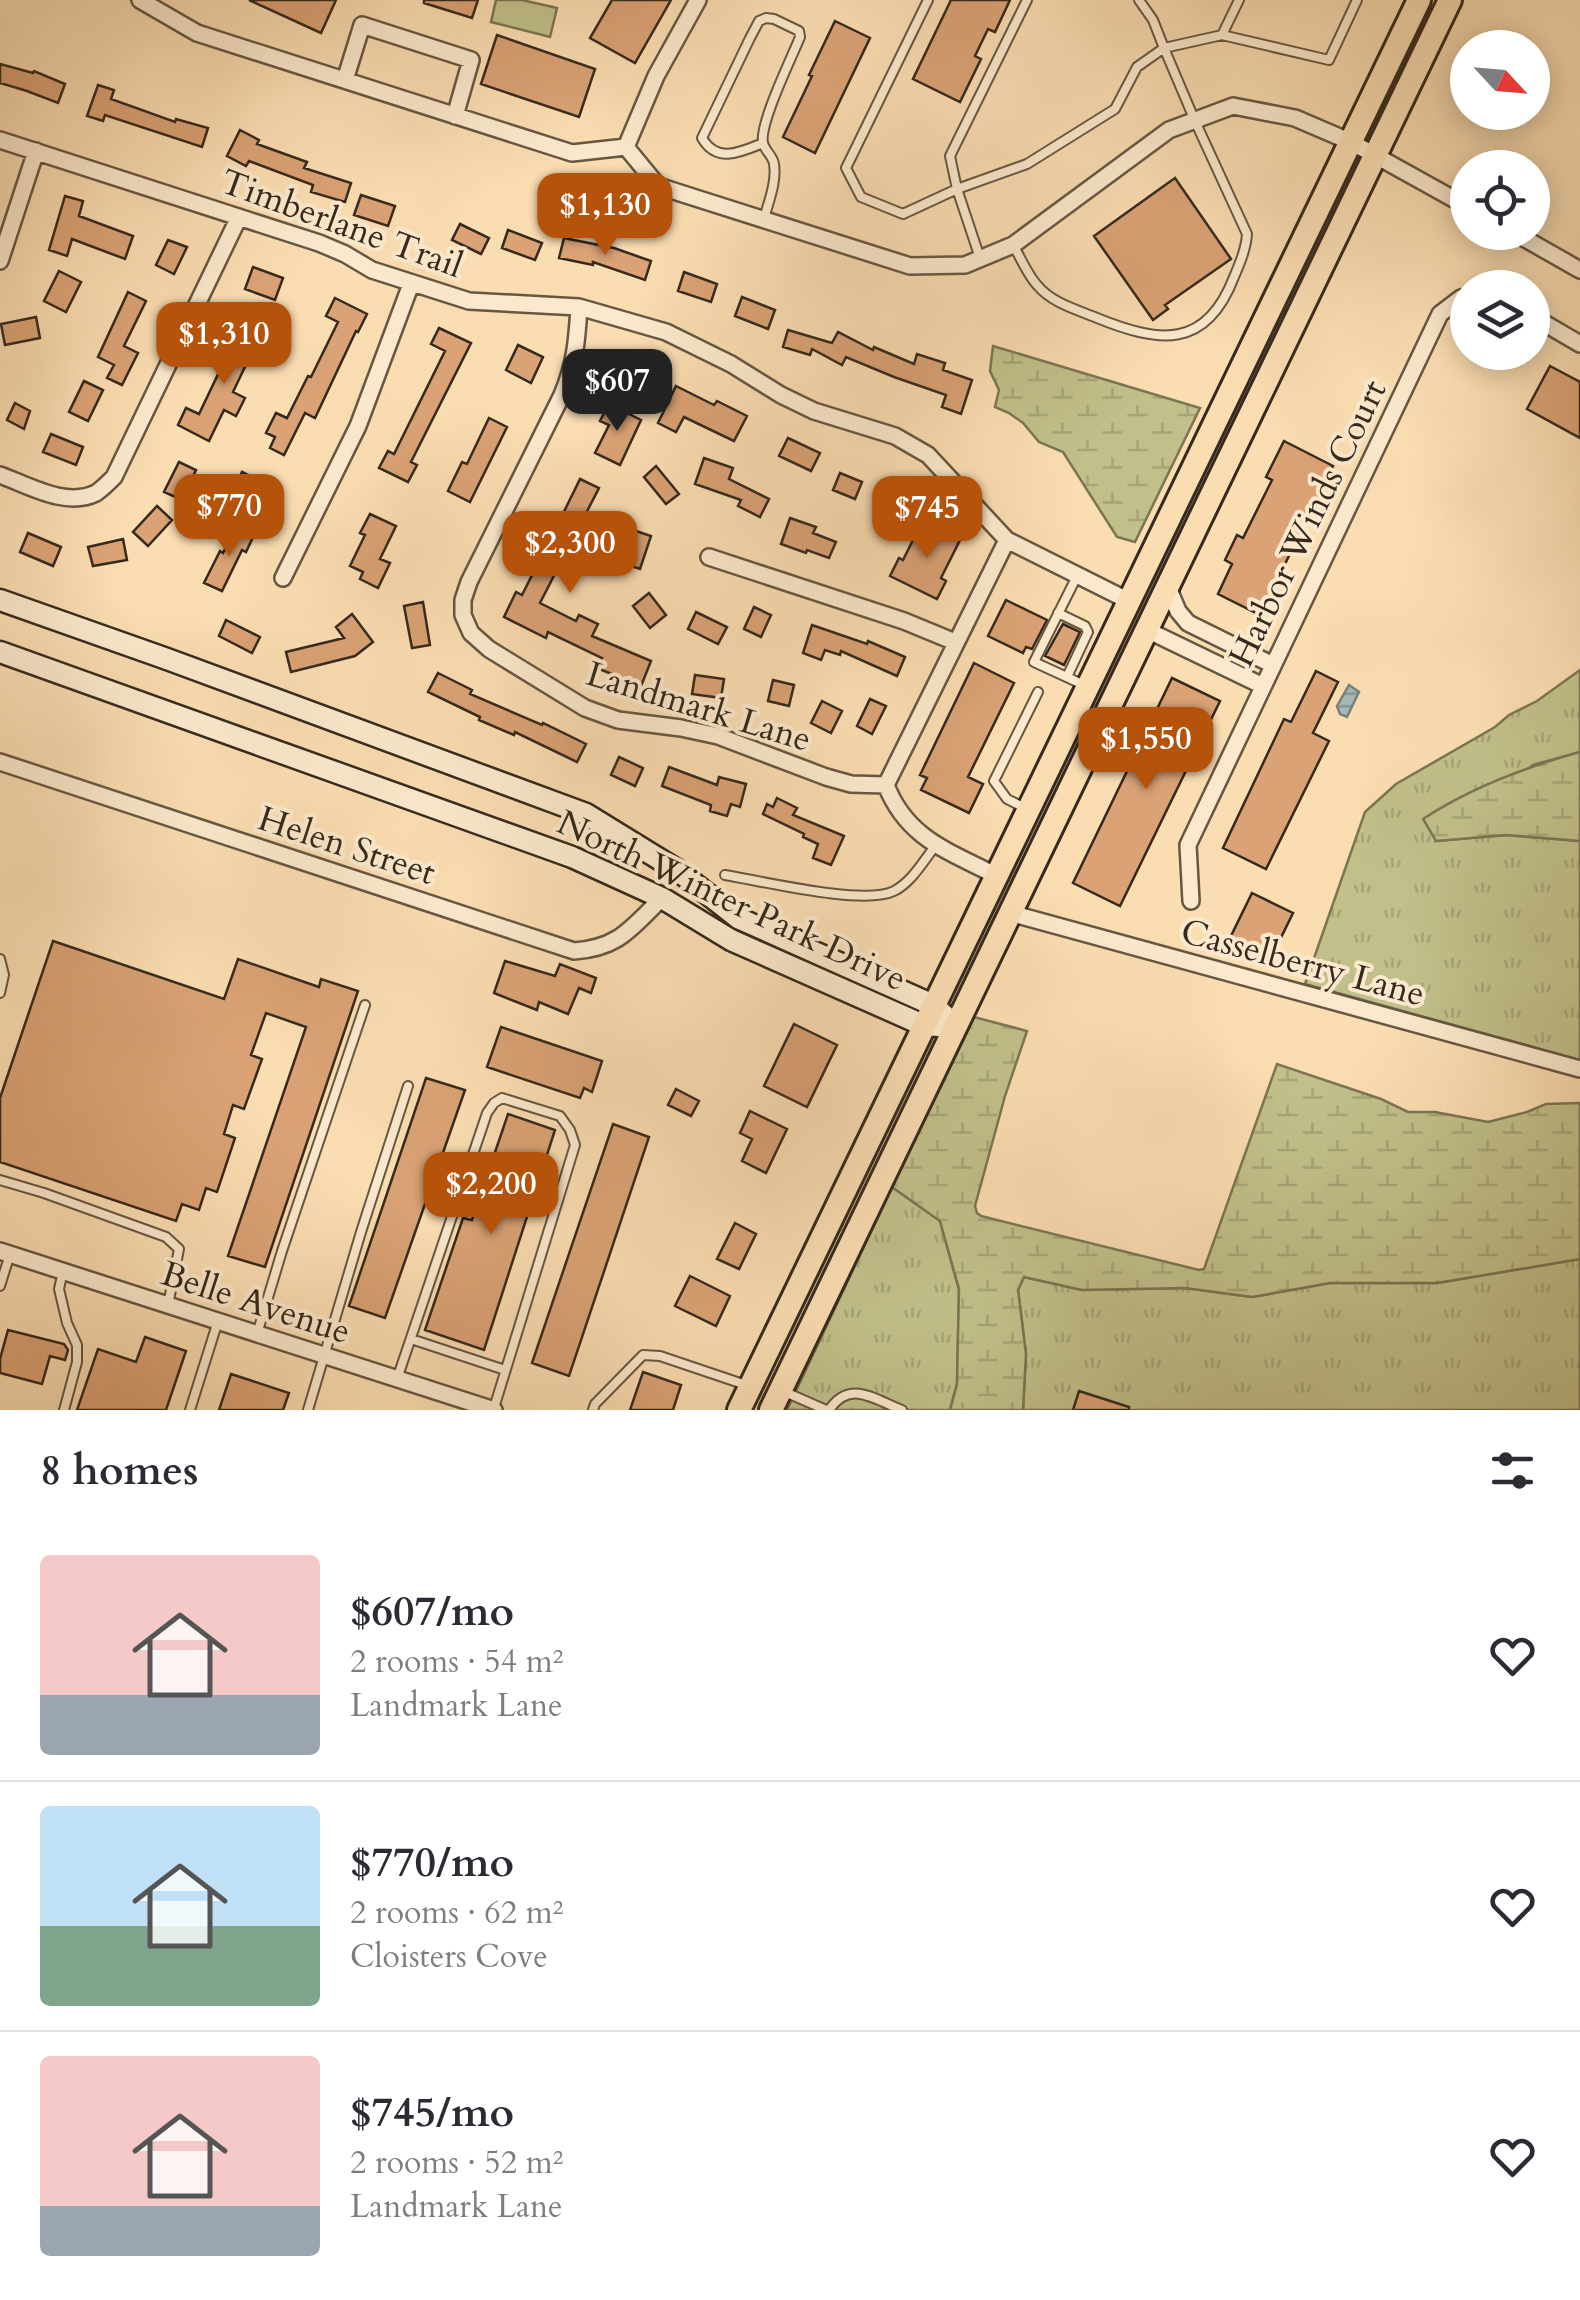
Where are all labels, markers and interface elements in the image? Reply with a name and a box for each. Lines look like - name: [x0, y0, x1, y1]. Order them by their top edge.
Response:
- north arrow: [1450, 30, 1550, 130]
- map controls: [1450, 30, 1550, 370]
- button: locate: [1450, 150, 1550, 250]
- street label: Timberlane Trail: [214, 158, 469, 290]
- pin: $1,130: [524, 173, 686, 258]
- text: $1,130: [559, 183, 651, 227]
- button: layers: [1450, 270, 1550, 370]
- pin: $1,310: [143, 302, 305, 387]
- text: $1,310: [178, 312, 270, 356]
- pin: $607: [558, 349, 676, 434]
- text: $607: [584, 359, 650, 403]
- street label: Harbor Winds Court: [1218, 372, 1398, 675]
- pin: $770: [170, 474, 288, 559]
- pin: $745: [868, 476, 986, 561]
- text: $770: [196, 484, 262, 528]
- text: $745: [894, 486, 960, 530]
- pin: $2,300: [489, 511, 651, 596]
- text: $2,300: [524, 521, 616, 565]
- street label: Landmark Lane: [581, 650, 817, 764]
- pin: $1,550: [1065, 707, 1227, 792]
- text: $1,550: [1100, 717, 1192, 761]
- street label: Helen Street: [252, 795, 441, 897]
- street label: North Winter Park Drive: [549, 799, 914, 1003]
- street label: Casselberry Lane: [1176, 907, 1430, 1019]
- pin: $2,200: [410, 1152, 572, 1237]
- text: $2,200: [445, 1162, 537, 1206]
- street label: Belle Avenue: [155, 1250, 356, 1356]
- text: 8 homes: [40, 1442, 198, 1499]
- icon: filters: [1485, 1443, 1540, 1498]
- text: $607/mo: [350, 1583, 514, 1640]
- icon: home: [120, 1595, 240, 1715]
- icon: heart: [1485, 1628, 1540, 1683]
- text: 2 rooms · 54 m²: [350, 1640, 563, 1684]
- text: Landmark Lane: [350, 1684, 563, 1728]
- text: $770/mo: [350, 1834, 514, 1891]
- icon: home: [120, 1846, 240, 1966]
- icon: heart: [1485, 1879, 1540, 1934]
- text: 2 rooms · 62 m²: [350, 1891, 563, 1935]
- text: Cloisters Cove: [350, 1935, 548, 1979]
- text: $745/mo: [350, 2084, 514, 2141]
- icon: home: [120, 2096, 240, 2216]
- icon: heart: [1485, 2129, 1540, 2184]
- text: 2 rooms · 52 m²: [350, 2141, 563, 2185]
- text: Landmark Lane: [350, 2185, 563, 2229]

